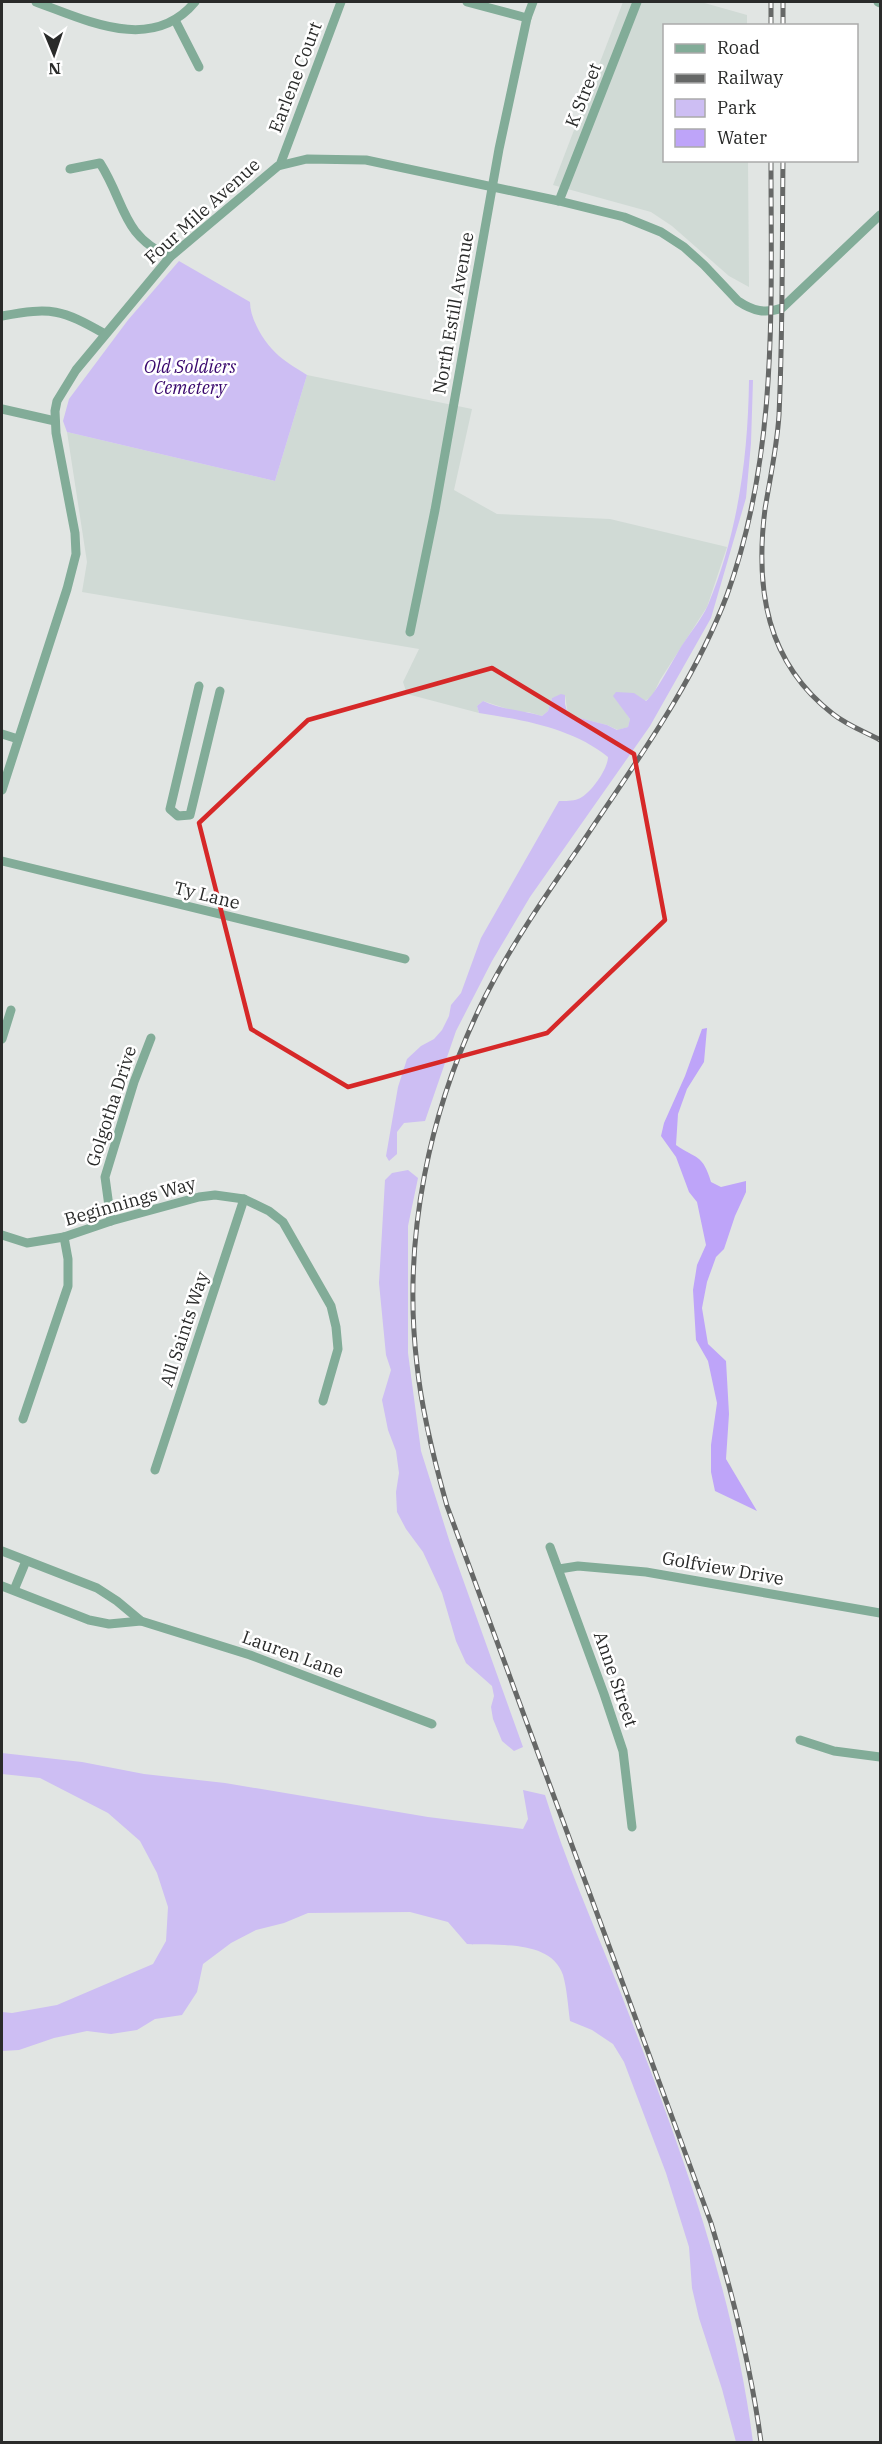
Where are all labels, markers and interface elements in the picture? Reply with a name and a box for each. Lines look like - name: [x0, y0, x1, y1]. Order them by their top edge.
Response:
- street label: Earlene Court: [263, 18, 327, 136]
- north arrow: [24, 24, 84, 84]
- legend: [663, 24, 858, 162]
- text: Road: [717, 36, 760, 59]
- text: N: [48, 59, 61, 79]
- street label: K Street: [560, 59, 606, 131]
- text: Railway: [717, 66, 783, 89]
- text: Park: [717, 96, 757, 119]
- text: Water: [717, 126, 767, 149]
- street label: Four Mile Avenue: [139, 153, 265, 269]
- street label: North Estill Avenue: [427, 230, 479, 396]
- park label: Old Soldiers Cemetery: [144, 355, 237, 399]
- street label: Ty Lane: [172, 876, 242, 914]
- street label: Golgotha Drive: [81, 1043, 141, 1169]
- street label: Beginnings Way: [62, 1171, 199, 1231]
- street label: All Saints Way: [155, 1268, 214, 1389]
- street label: Golfview Drive: [660, 1546, 786, 1590]
- street label: Lauren Lane: [239, 1625, 347, 1683]
- street label: Anne Street: [589, 1628, 643, 1730]

